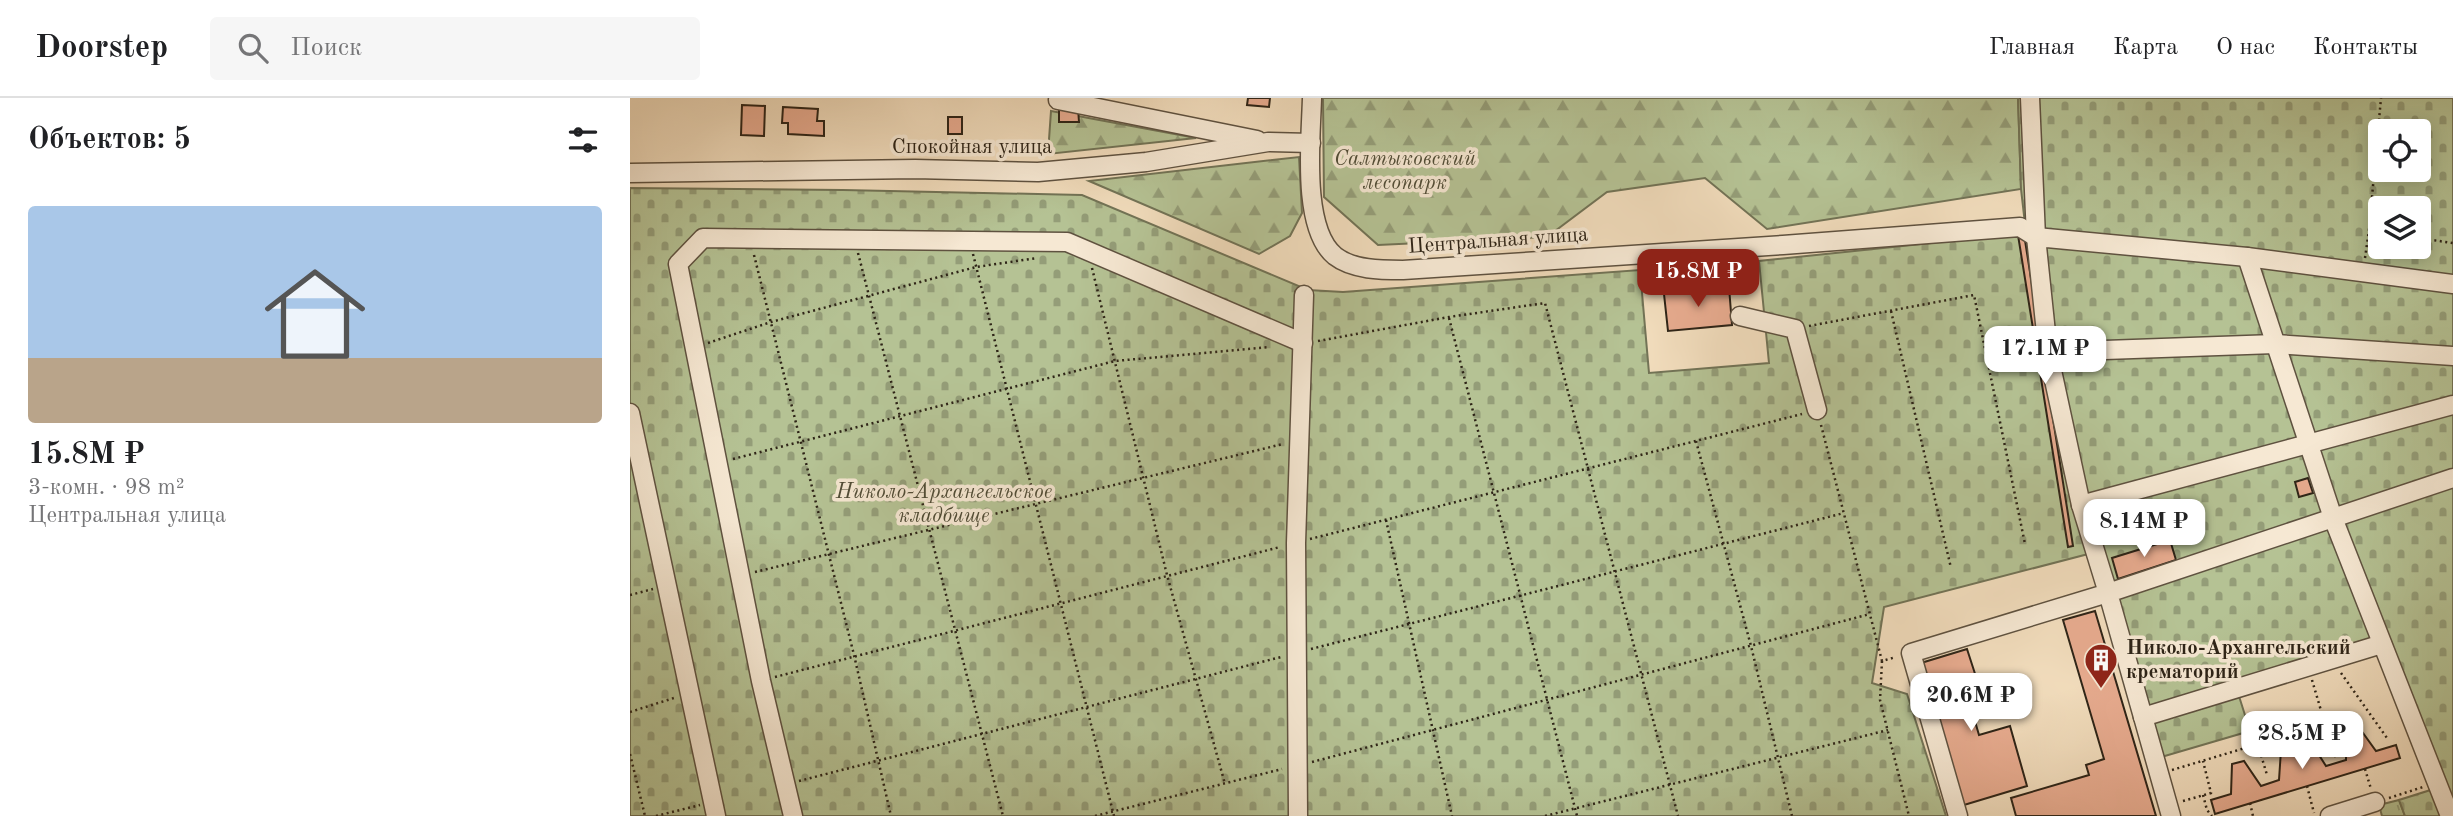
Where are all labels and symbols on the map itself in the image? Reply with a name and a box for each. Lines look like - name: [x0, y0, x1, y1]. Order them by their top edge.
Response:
- street label: Спокойная улица: [892, 137, 1052, 158]
- park label: Салтыковский лесопарк: [1334, 149, 1476, 194]
- street label: Центральная улица: [1407, 224, 1589, 258]
- pin: 15.8M ₽: [1633, 250, 1763, 309]
- pin: 17.1M ₽: [1980, 327, 2110, 386]
- park label: Николо-Архангельское кладбище: [835, 482, 1052, 527]
- pin: 8.14M ₽: [2079, 500, 2209, 559]
- place label: Николо-Архангельский крематорий: [2126, 638, 2351, 683]
- building icon: Николо-Архангельский крематорий: [2082, 641, 2120, 690]
- pin: 20.6M ₽: [1906, 674, 2036, 733]
- pin: 28.5M ₽: [2237, 712, 2367, 771]

